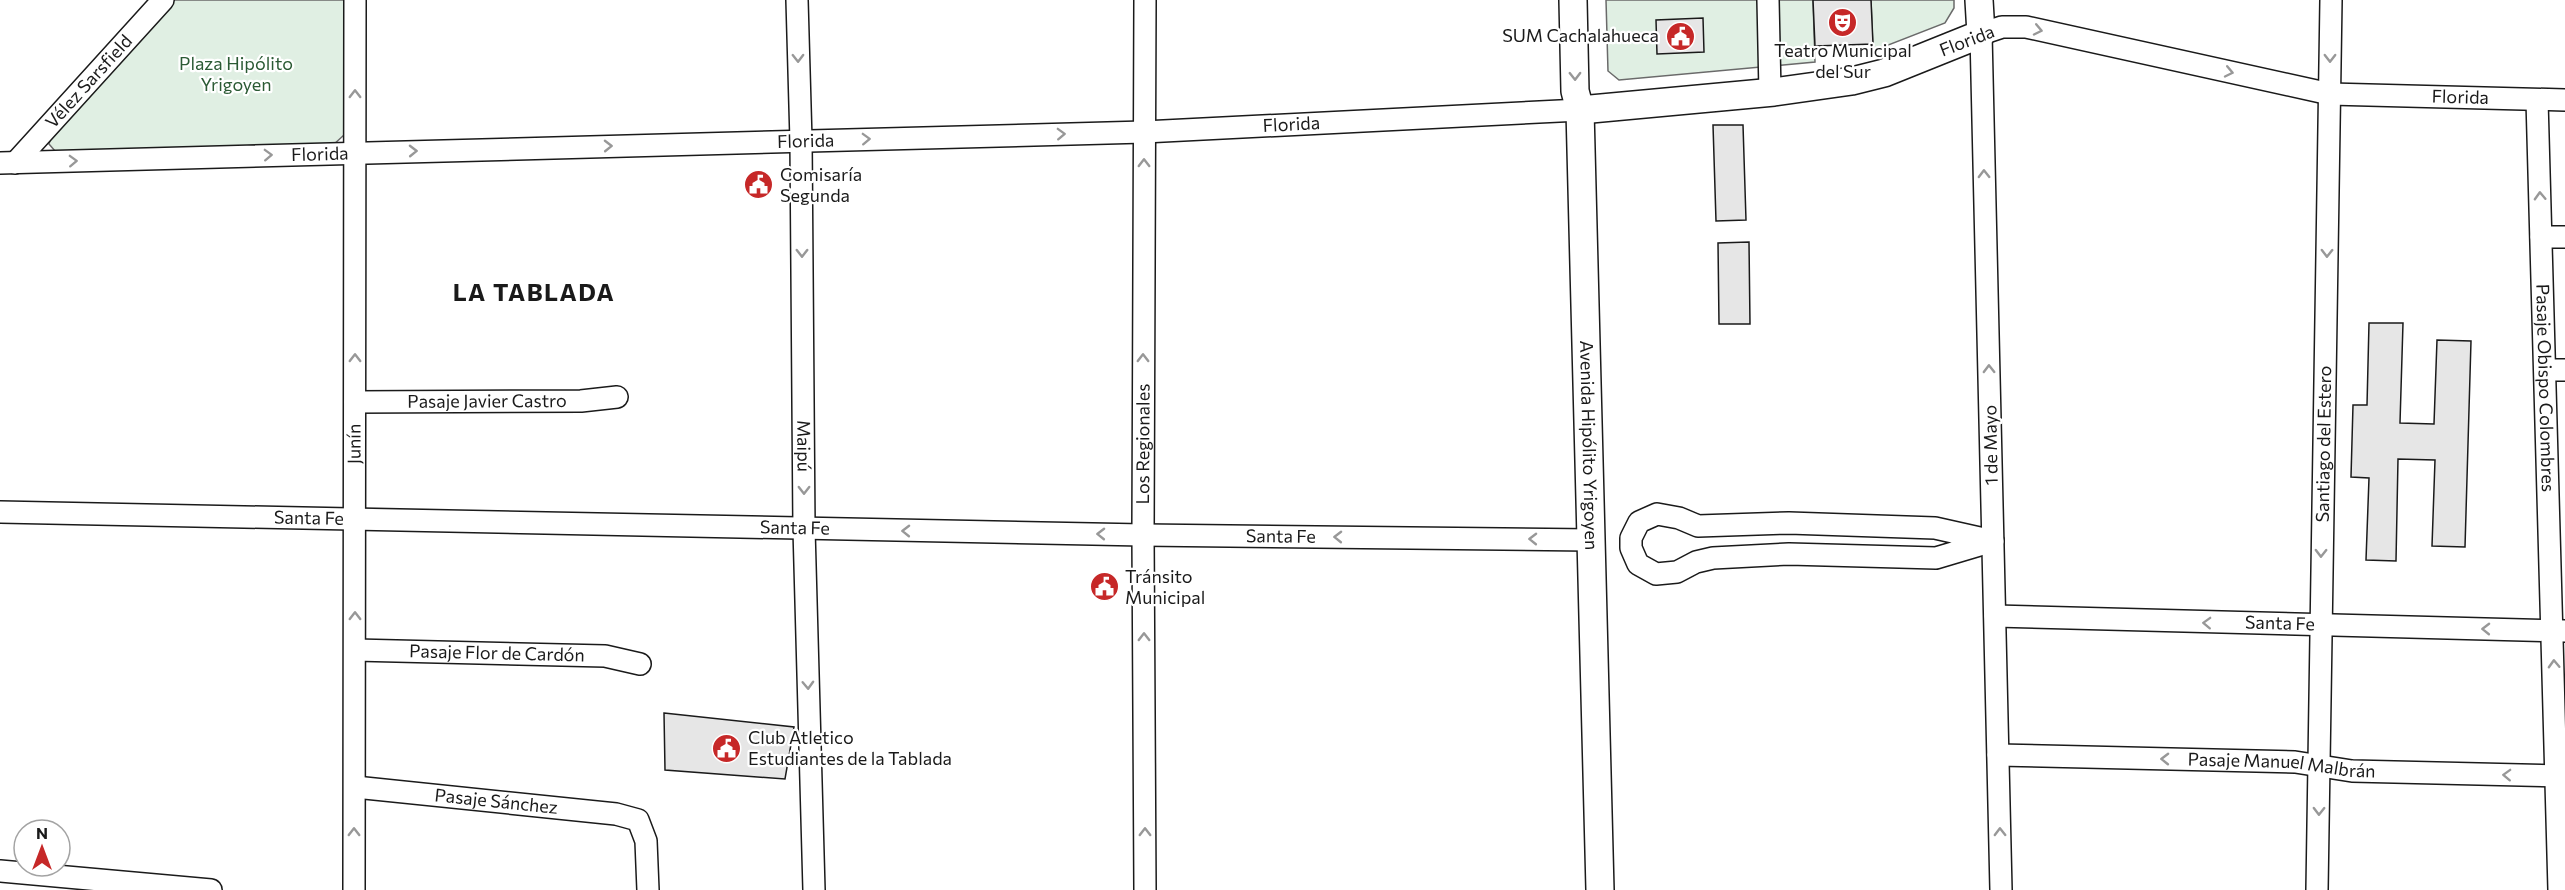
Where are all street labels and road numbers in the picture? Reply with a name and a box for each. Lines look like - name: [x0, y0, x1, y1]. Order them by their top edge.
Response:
- street label: Florida: [1936, 20, 1997, 61]
- street label: Vélez Sarsfield: [40, 30, 136, 132]
- street label: Florida: [2431, 85, 2489, 108]
- street label: Florida: [1262, 111, 1321, 136]
- street label: Florida: [777, 128, 835, 152]
- street label: Florida: [291, 142, 349, 165]
- street label: Pasaje Obispo Colombres: [2532, 283, 2560, 492]
- street label: Avenida Hipólito Yrigoyen: [1576, 340, 1603, 550]
- street label: Santiago del Estero: [2311, 366, 2335, 523]
- street label: Los Regionales: [1131, 384, 1154, 504]
- street label: Pasaje Javier Castro: [407, 389, 567, 412]
- street label: 1 de Mayo: [1978, 405, 2002, 485]
- street label: Maipú: [793, 420, 816, 472]
- street label: Junín: [342, 424, 365, 464]
- street label: Santa Fe: [274, 506, 344, 529]
- street label: Santa Fe: [760, 515, 830, 539]
- street label: Santa Fe: [1246, 524, 1316, 547]
- street label: Santa Fe: [2245, 611, 2315, 634]
- street label: Pasaje Flor de Cardón: [409, 639, 585, 666]
- street label: Pasaje Manuel Malbrán: [2187, 747, 2376, 782]
- street label: Pasaje Sánchez: [434, 783, 559, 818]

